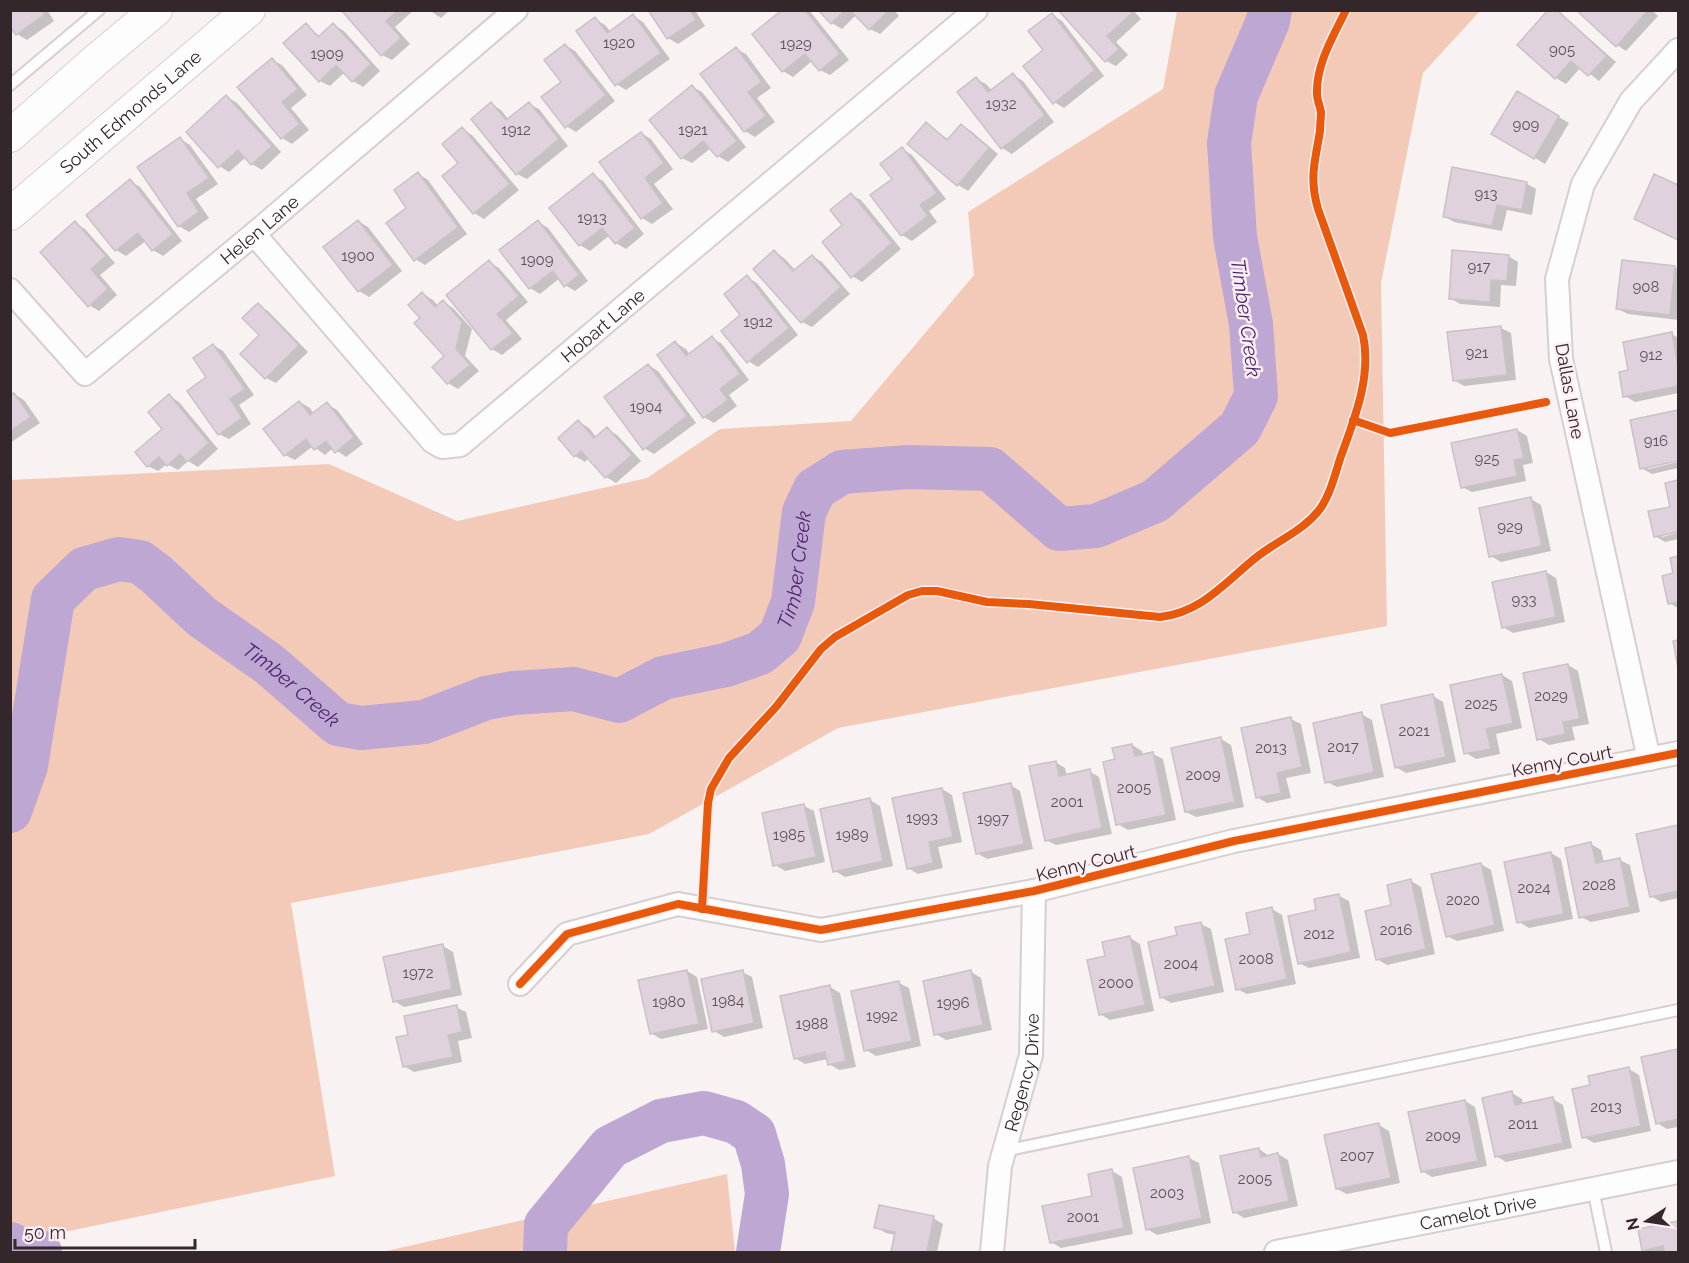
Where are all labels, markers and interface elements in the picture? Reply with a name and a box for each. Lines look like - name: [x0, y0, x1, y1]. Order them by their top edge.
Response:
- house number: 1920: [603, 34, 635, 52]
- house number: 1929: [780, 35, 812, 53]
- house number: 905: [1549, 41, 1575, 59]
- street label: South Edmonds Lane: [55, 45, 205, 178]
- house number: 1909: [310, 45, 344, 63]
- house number: 1932: [985, 95, 1017, 113]
- house number: 909: [1513, 116, 1540, 134]
- house number: 1912: [501, 121, 531, 139]
- house number: 1921: [678, 121, 708, 139]
- house number: 913: [1474, 185, 1498, 203]
- street label: Helen Lane: [216, 190, 303, 268]
- house number: 1913: [577, 209, 607, 227]
- house number: 1900: [341, 247, 375, 265]
- house number: 1909: [520, 251, 554, 269]
- water label: Timber Creek: [1226, 257, 1266, 379]
- house number: 917: [1467, 258, 1491, 276]
- house number: 908: [1633, 278, 1660, 296]
- street label: Hobart Lane: [556, 283, 649, 366]
- house number: 1912: [743, 313, 773, 331]
- street label: Dallas Lane: [1551, 341, 1589, 441]
- house number: 921: [1465, 344, 1489, 362]
- house number: 912: [1639, 346, 1663, 364]
- house number: 1904: [630, 398, 662, 416]
- house number: 916: [1644, 432, 1668, 450]
- house number: 925: [1475, 450, 1499, 468]
- water label: Timber Creek: [772, 509, 816, 632]
- house number: 929: [1497, 518, 1523, 536]
- house number: 933: [1512, 591, 1536, 609]
- water label: Timber Creek: [238, 637, 345, 732]
- house number: 2029: [1534, 687, 1568, 705]
- house number: 2025: [1465, 695, 1498, 713]
- house number: 2021: [1398, 722, 1430, 740]
- house number: 2017: [1327, 738, 1359, 756]
- house number: 2013: [1255, 739, 1287, 757]
- street label: Kenny Court: [1510, 741, 1614, 781]
- house number: 2009: [1186, 766, 1221, 784]
- house number: 2005: [1117, 779, 1151, 797]
- house number: 2001: [1051, 793, 1084, 811]
- house number: 1993: [906, 809, 938, 827]
- house number: 1997: [977, 810, 1009, 828]
- house number: 1985: [773, 826, 805, 844]
- house number: 1989: [836, 826, 869, 844]
- street label: Kenny Court: [1034, 840, 1138, 886]
- house number: 2028: [1582, 876, 1616, 894]
- house number: 2024: [1517, 879, 1551, 897]
- house number: 2020: [1446, 891, 1480, 909]
- house number: 2016: [1380, 921, 1412, 939]
- house number: 2012: [1303, 925, 1335, 943]
- house number: 2008: [1238, 950, 1274, 968]
- house number: 2004: [1164, 955, 1198, 973]
- house number: 1972: [403, 964, 434, 982]
- house number: 2000: [1098, 974, 1134, 992]
- house number: 1984: [712, 992, 744, 1010]
- house number: 1980: [652, 993, 686, 1011]
- house number: 1996: [936, 994, 970, 1012]
- house number: 1992: [866, 1007, 898, 1025]
- street label: Regency Drive: [1000, 1013, 1042, 1134]
- house number: 1988: [795, 1015, 829, 1033]
- house number: 2013: [1590, 1098, 1622, 1116]
- house number: 2011: [1508, 1115, 1538, 1133]
- house number: 2009: [1426, 1127, 1461, 1145]
- house number: 2007: [1340, 1147, 1374, 1165]
- house number: 2005: [1238, 1170, 1272, 1188]
- house number: 2003: [1150, 1184, 1184, 1202]
- street label: Camelot Drive: [1418, 1190, 1539, 1234]
- north arrow: [1617, 1191, 1677, 1251]
- house number: 2001: [1067, 1208, 1100, 1226]
- scale bar: [15, 1212, 195, 1250]
- text: N: [1622, 1216, 1643, 1232]
- text: 50 m: [24, 1222, 66, 1243]

